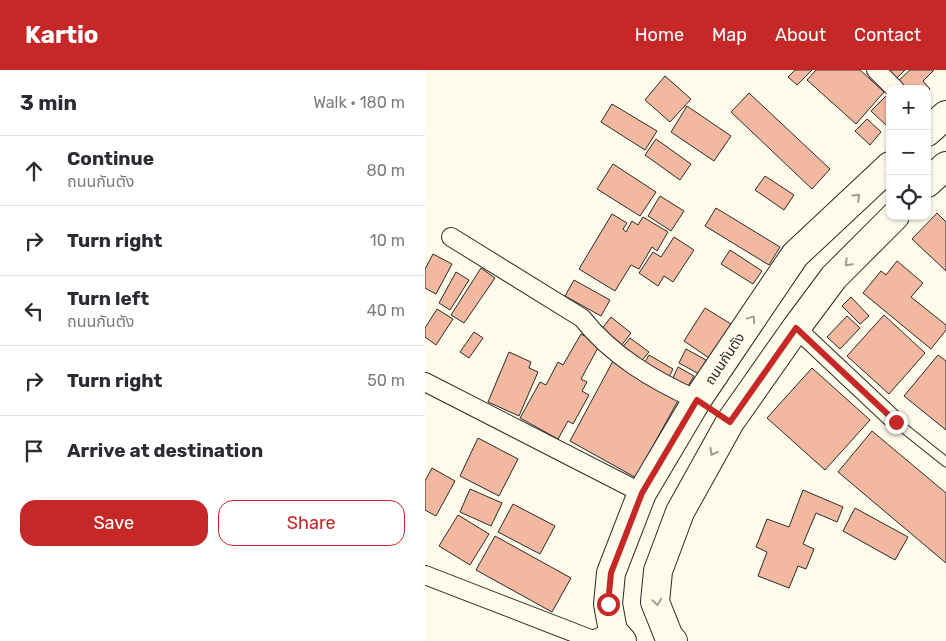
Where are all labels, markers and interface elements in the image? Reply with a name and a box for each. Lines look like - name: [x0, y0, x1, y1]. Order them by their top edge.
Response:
- text: Kartio: [25, 21, 99, 49]
- text: Home: [635, 24, 684, 46]
- text: Map: [712, 24, 747, 46]
- text: About: [775, 24, 826, 46]
- text: Contact: [854, 24, 921, 46]
- map controls: [886, 85, 931, 220]
- button: +: [886, 85, 931, 130]
- text: 3 min: [20, 90, 77, 115]
- text: Walk · 180 m: [313, 93, 405, 112]
- button: −: [886, 130, 931, 175]
- text: Continue: [67, 147, 154, 170]
- icon: ahead: [20, 157, 48, 185]
- text: 80 m: [367, 161, 405, 180]
- text: ถนนกันตัง: [67, 172, 134, 191]
- button: locate: [886, 175, 931, 220]
- one-way arrow: [852, 194, 861, 203]
- icon: right: [20, 227, 48, 255]
- text: Turn right: [67, 229, 162, 252]
- text: 10 m: [370, 231, 405, 250]
- one-way arrow: [845, 258, 854, 267]
- text: Turn left: [67, 287, 149, 310]
- icon: left: [20, 297, 48, 325]
- text: 40 m: [367, 301, 405, 320]
- text: ถนนกันตัง: [67, 312, 134, 331]
- one-way arrow: [746, 315, 755, 325]
- street label: ถนนกันตัง: [701, 330, 749, 388]
- icon: right: [20, 367, 48, 395]
- text: Turn right: [67, 369, 162, 392]
- text: 50 m: [367, 371, 405, 390]
- route end: [885, 411, 908, 434]
- icon: arrive: [20, 437, 48, 465]
- text: Arrive at destination: [67, 439, 263, 462]
- one-way arrow: [710, 447, 720, 456]
- button: Save: [20, 500, 208, 546]
- button: Share: [218, 500, 405, 546]
- route start: [597, 593, 620, 616]
- one-way arrow: [651, 598, 662, 606]

